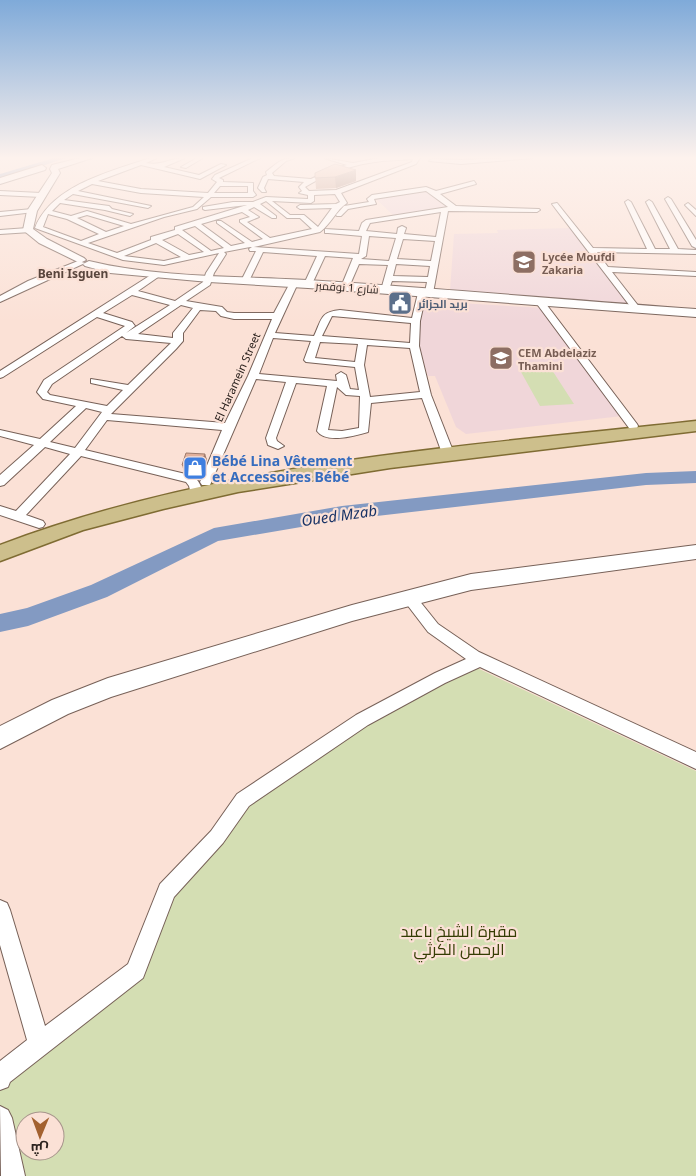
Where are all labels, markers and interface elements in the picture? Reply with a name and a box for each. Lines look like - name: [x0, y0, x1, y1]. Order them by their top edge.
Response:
- school or university icon: Lycée Moufdi Zakaria: [511, 249, 537, 275]
- place label: Lycée Moufdi Zakaria: [542, 249, 615, 277]
- district label: Beni Isguen: [38, 265, 108, 282]
- street label: شارع 1 نوفمبر: [314, 277, 379, 298]
- public building icon: بريد الجزائر: [387, 290, 413, 316]
- place label: بريد الجزائر: [417, 296, 468, 311]
- street label: El Haramein Street: [211, 330, 263, 424]
- school or university icon: CEM Abdelaziz Thamini: [488, 345, 514, 371]
- place label: CEM Abdelaziz Thamini: [518, 345, 597, 373]
- place label: Bébé Lina Vêtement et Accessoires Bébé: [212, 451, 352, 486]
- shop icon: Bébé Lina Vêtement et Accessoires Bébé: [182, 455, 208, 481]
- water label: Oued Mzab: [300, 500, 378, 530]
- park label: مقبرة الشيخ باعبد الرحمن الكرثي: [401, 920, 517, 963]
- north arrow: [15, 1111, 65, 1161]
- text: ش: [31, 1140, 49, 1159]

